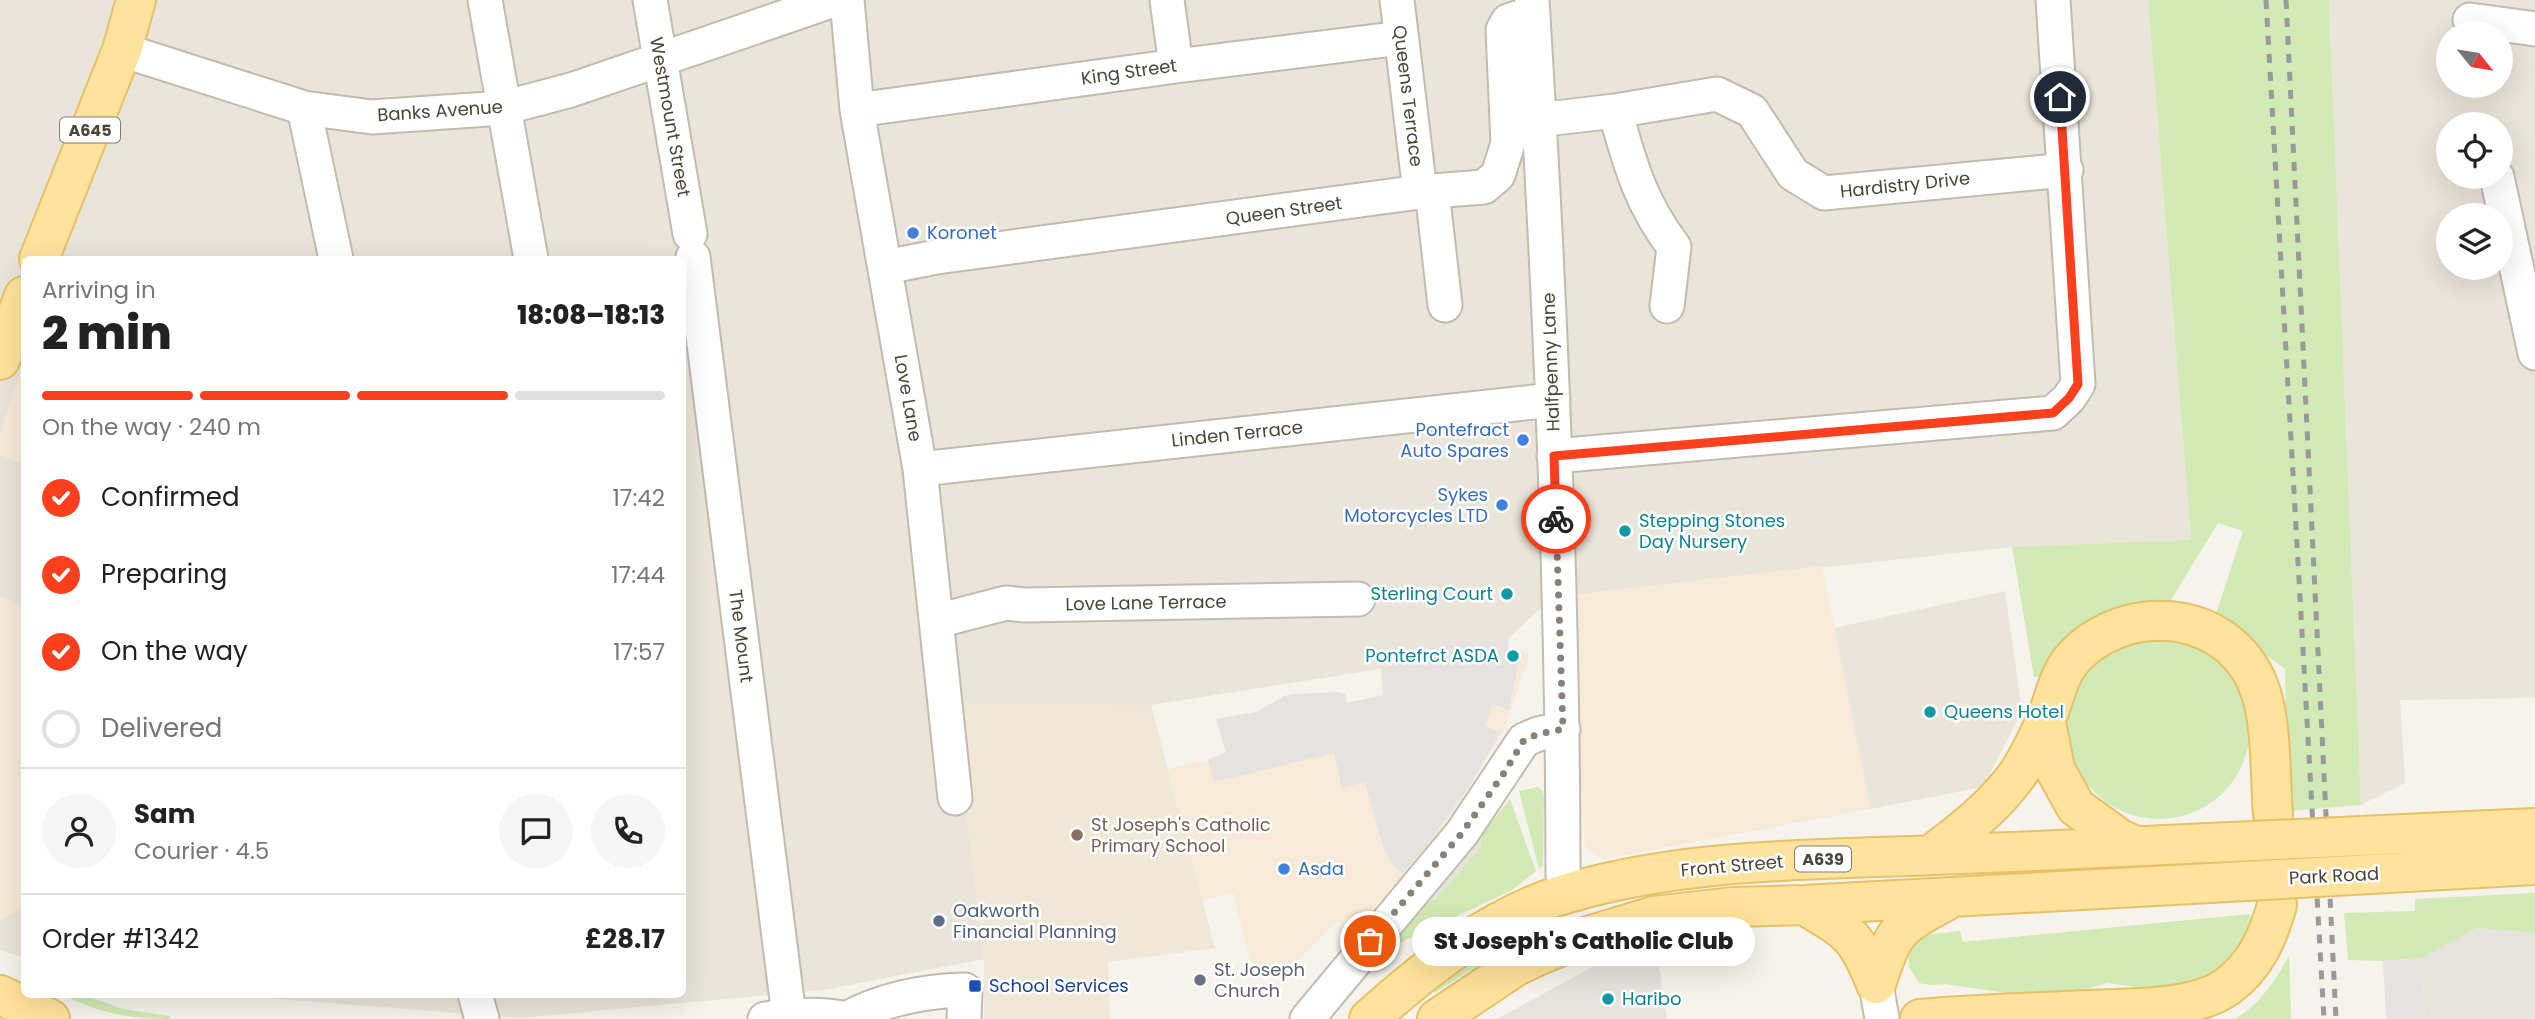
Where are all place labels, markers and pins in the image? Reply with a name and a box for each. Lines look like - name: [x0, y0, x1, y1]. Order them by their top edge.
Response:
- pin: [2030, 67, 2090, 127]
- place label: Koronet: [927, 220, 997, 245]
- marker: Koronet: [905, 225, 921, 241]
- place label: Pontefract Auto Spares: [1400, 417, 1509, 463]
- marker: Pontefract Auto Spares: [1515, 432, 1531, 448]
- place label: Sykes Motorcycles LTD: [1344, 482, 1488, 528]
- marker: Sykes Motorcycles LTD: [1494, 497, 1510, 513]
- place label: Stepping Stones Day Nursery: [1639, 508, 1785, 554]
- marker: Stepping Stones Day Nursery: [1617, 523, 1633, 539]
- place label: Sterling Court: [1370, 581, 1493, 606]
- marker: Sterling Court: [1499, 586, 1515, 602]
- place label: Pontefrct ASDA: [1365, 643, 1499, 668]
- marker: Pontefrct ASDA: [1505, 648, 1521, 664]
- place label: Queens Hotel: [1944, 699, 2064, 724]
- marker: Queens Hotel: [1922, 704, 1938, 720]
- place label: St Joseph's Catholic Primary School: [1091, 812, 1271, 858]
- marker: St Joseph's Catholic Primary School: [1069, 827, 1085, 843]
- place label: Asda: [1298, 856, 1344, 881]
- marker: Asda: [1276, 861, 1292, 877]
- place label: Oakworth Financial Planning: [953, 898, 1117, 944]
- pin: [1340, 911, 1400, 971]
- marker: Oakworth Financial Planning: [931, 913, 947, 929]
- callout: St Joseph's Catholic Club: [1412, 916, 1755, 965]
- place label: St. Joseph Church: [1214, 957, 1305, 1003]
- marker: St. Joseph Church: [1192, 972, 1208, 988]
- place label: School Services: [989, 973, 1129, 998]
- marker: School Services: [967, 978, 983, 994]
- place label: Haribo: [1622, 986, 1681, 1011]
- marker: Haribo: [1600, 991, 1616, 1007]

